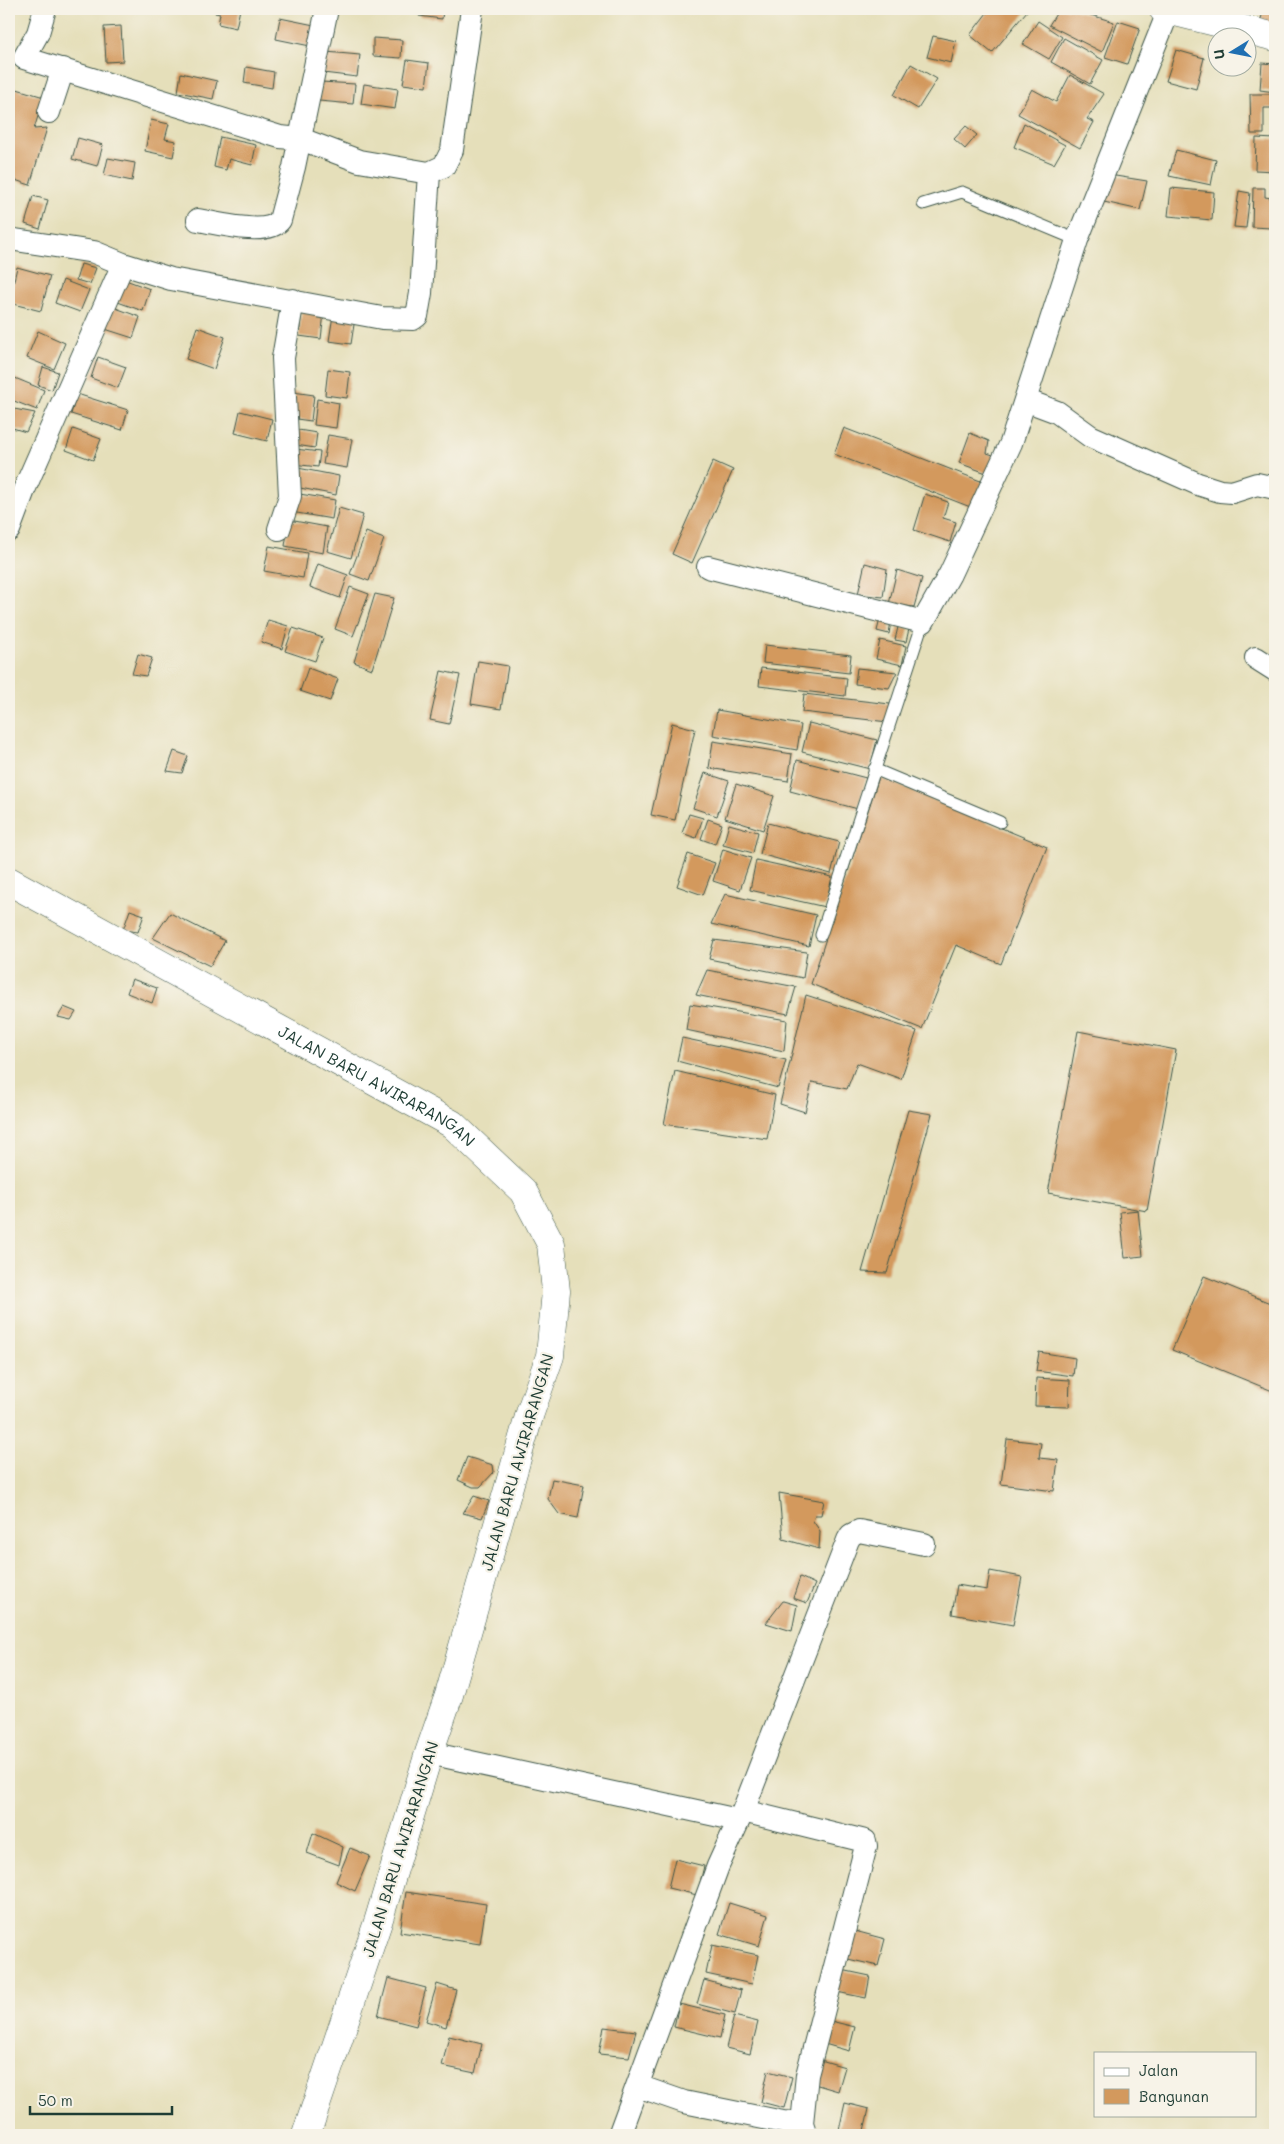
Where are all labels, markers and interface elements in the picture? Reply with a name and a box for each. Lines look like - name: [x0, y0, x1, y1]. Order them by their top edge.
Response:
- north arrow: [1206, 28, 1256, 78]
- text: U: [1208, 48, 1229, 61]
- street label: JALAN BARU AWIRARANGAN: [275, 1020, 480, 1151]
- street label: JALAN BARU AWIRARANGAN: [475, 1351, 558, 1573]
- street label: JALAN BARU AWIRARANGAN: [357, 1738, 442, 1959]
- legend: [1094, 2052, 1256, 2116]
- text: Jalan: [1139, 2060, 1178, 2080]
- scale bar: [30, 2084, 172, 2116]
- text: Bangunan: [1139, 2086, 1209, 2106]
- text: 50 m: [38, 2090, 73, 2110]

